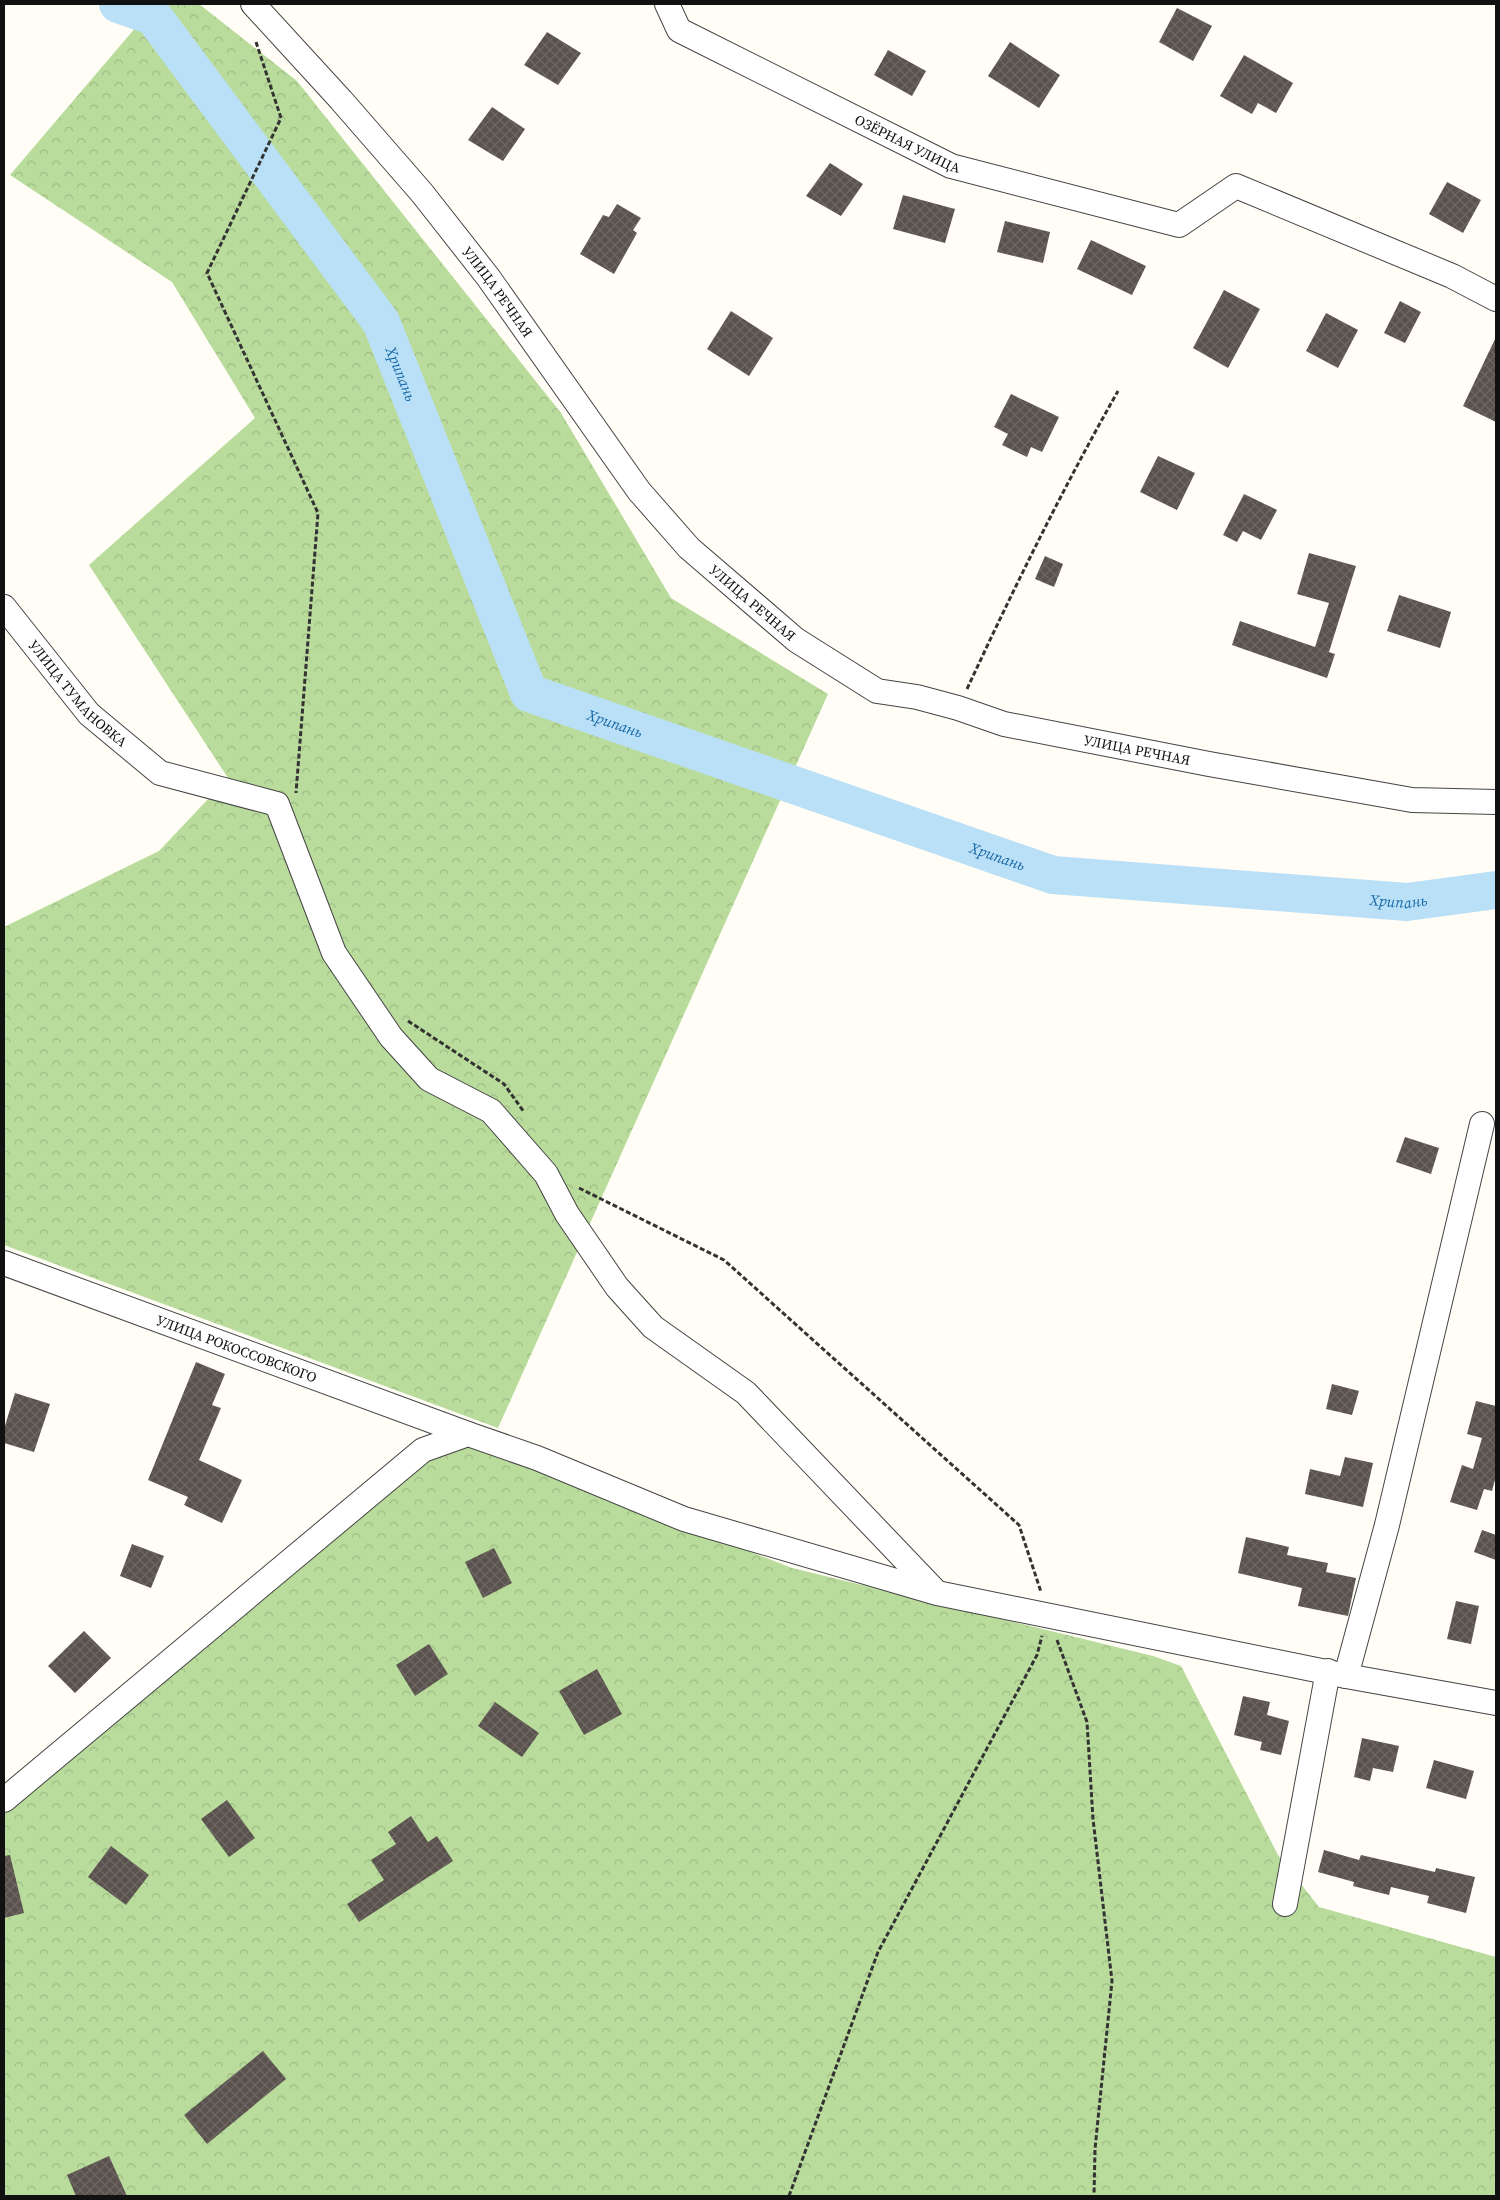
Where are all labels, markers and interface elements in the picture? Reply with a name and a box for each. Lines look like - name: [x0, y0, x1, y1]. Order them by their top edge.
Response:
- street label: ОЗЁРНАЯ УЛИЦА: [851, 109, 963, 178]
- street label: УЛИЦА РЕЧНАЯ: [458, 242, 538, 341]
- water label: Хрипань: [381, 342, 422, 404]
- street label: УЛИЦА РЕЧНАЯ: [705, 560, 800, 646]
- street label: УЛИЦА ТУМАНОВКА: [24, 636, 132, 752]
- water label: Хрипань: [583, 703, 646, 742]
- street label: УЛИЦА РЕЧНАЯ: [1082, 730, 1192, 770]
- water label: Хрипань: [966, 836, 1028, 875]
- water label: Хрипань: [1368, 889, 1428, 913]
- street label: УЛИЦА РОКОССОВСКОГО: [154, 1310, 320, 1388]

